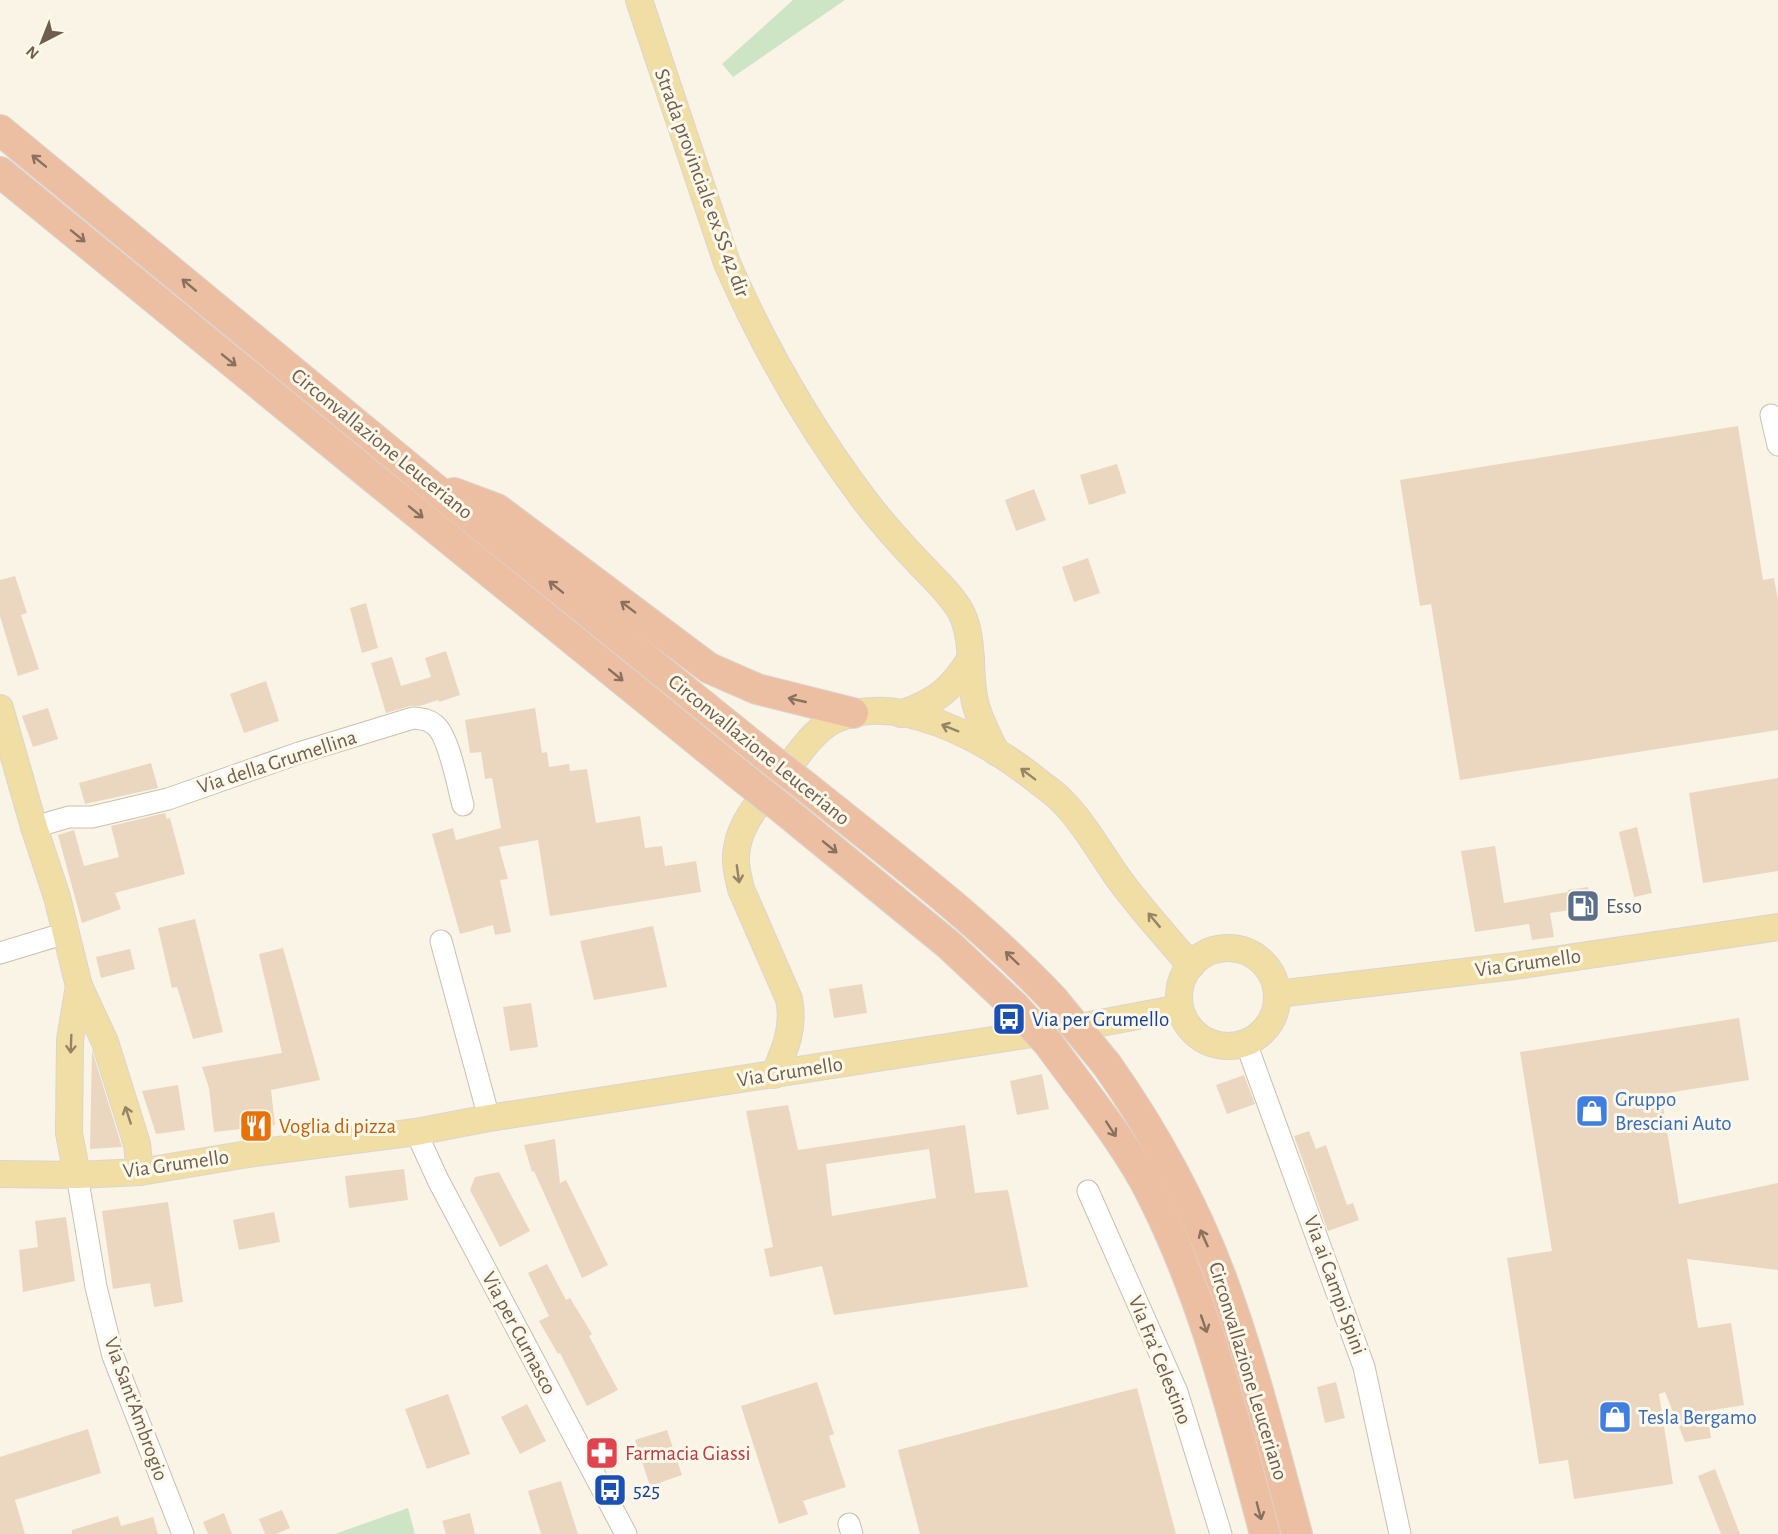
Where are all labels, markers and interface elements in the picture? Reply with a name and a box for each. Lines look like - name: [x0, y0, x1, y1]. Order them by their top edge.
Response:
- north arrow: [12, 12, 72, 72]
- text: N: [23, 43, 42, 62]
- street label: Strada provinciale ex SS 42 dir: [651, 66, 753, 300]
- one-way arrow: [31, 155, 47, 168]
- one-way arrow: [70, 230, 86, 243]
- one-way arrow: [181, 278, 197, 291]
- one-way arrow: [221, 353, 236, 367]
- street label: Circonvallazione Leuceriano: [287, 365, 477, 523]
- one-way arrow: [407, 506, 423, 519]
- one-way arrow: [549, 580, 565, 593]
- one-way arrow: [620, 601, 636, 613]
- one-way arrow: [608, 668, 624, 681]
- street label: Circonvallazione Leuceriano: [664, 671, 854, 829]
- one-way arrow: [787, 693, 806, 705]
- one-way arrow: [941, 722, 960, 733]
- street label: Via della Grumellina: [195, 726, 360, 798]
- one-way arrow: [1021, 768, 1037, 780]
- one-way arrow: [821, 840, 837, 853]
- one-way arrow: [733, 863, 744, 883]
- fuel station icon: Esso: [1565, 888, 1601, 924]
- place label: Esso: [1606, 896, 1642, 917]
- one-way arrow: [1147, 913, 1160, 929]
- street label: Via Grumello: [1474, 945, 1582, 981]
- one-way arrow: [1005, 950, 1020, 965]
- bus stop icon: Via per Grumello: [991, 1001, 1027, 1037]
- place label: Via per Grumello: [1032, 1009, 1169, 1030]
- one-way arrow: [65, 1034, 77, 1054]
- street label: Via Grumello: [736, 1053, 844, 1091]
- place label: Gruppo Bresciani Auto: [1615, 1089, 1731, 1134]
- shop icon: Gruppo Bresciani Auto: [1574, 1093, 1610, 1129]
- one-way arrow: [122, 1106, 133, 1125]
- restaurant icon: Voglia di pizza: [238, 1108, 274, 1144]
- place label: Voglia di pizza: [279, 1116, 396, 1137]
- one-way arrow: [1105, 1121, 1118, 1138]
- street label: Via Grumello: [122, 1146, 230, 1182]
- street label: Via ai Campi Spini: [1300, 1213, 1370, 1357]
- one-way arrow: [1198, 1230, 1209, 1248]
- street label: Circonvallazione Leuceriano: [1205, 1260, 1291, 1482]
- street label: Via per Curnasco: [478, 1268, 560, 1398]
- street label: Via Fra' Celestino: [1125, 1293, 1195, 1427]
- one-way arrow: [1199, 1314, 1210, 1333]
- street label: Via Sant'Ambrogio: [100, 1334, 172, 1484]
- shop icon: Tesla Bergamo: [1597, 1399, 1633, 1435]
- place label: Tesla Bergamo: [1638, 1407, 1757, 1428]
- pharmacy icon: Farmacia Giassi: [584, 1435, 620, 1471]
- place label: Farmacia Giassi: [625, 1443, 751, 1464]
- bus stop icon: 525: [592, 1472, 628, 1508]
- place label: 525: [633, 1480, 660, 1501]
- one-way arrow: [1253, 1501, 1265, 1520]

